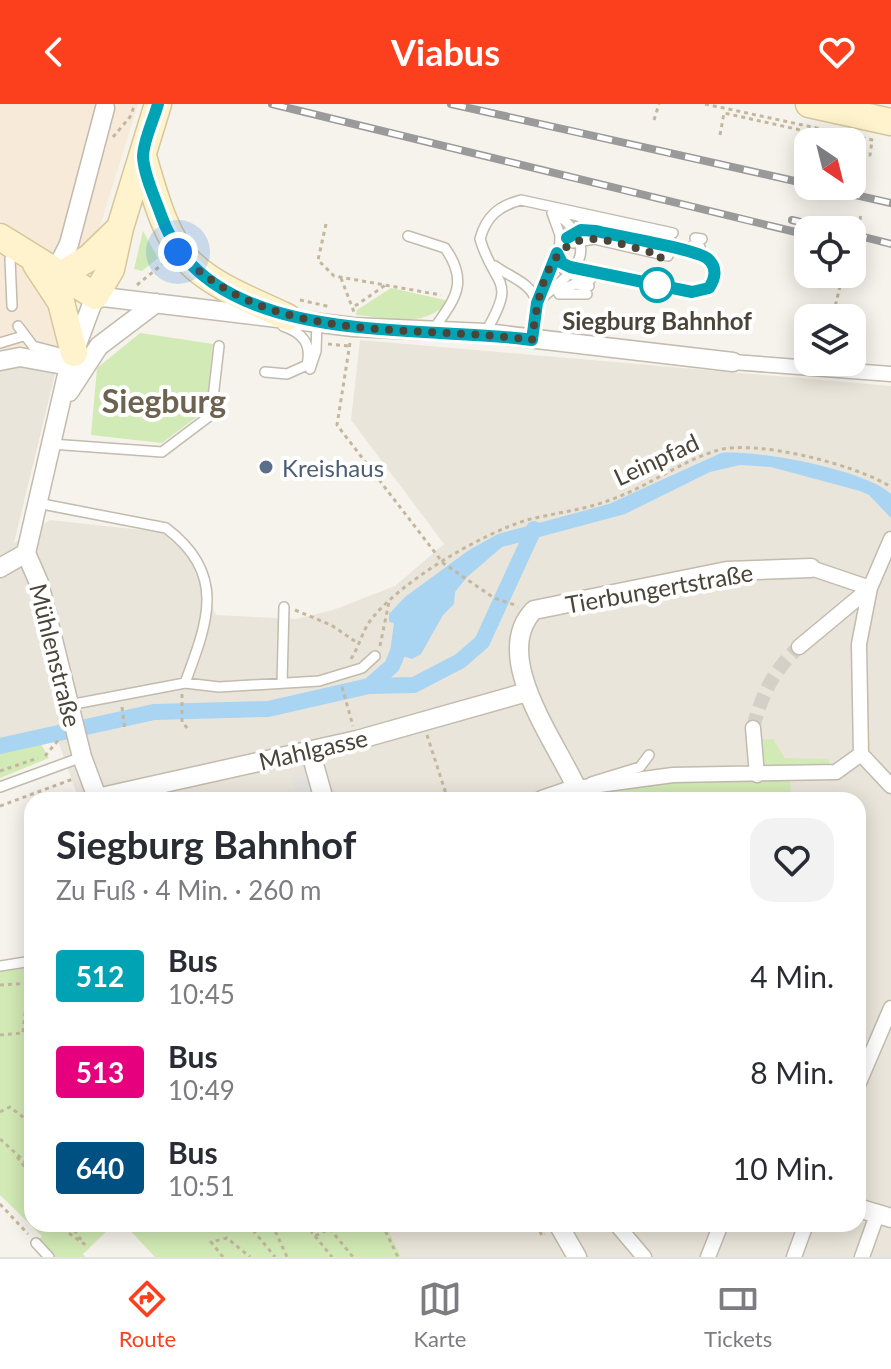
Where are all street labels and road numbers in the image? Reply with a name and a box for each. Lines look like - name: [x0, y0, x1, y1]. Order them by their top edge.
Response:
- street label: Leinpfad: [609, 427, 703, 491]
- street label: Tierbungertstraße: [563, 557, 755, 619]
- street label: Mühlenstraße: [24, 580, 88, 730]
- street label: Mahlgasse: [256, 722, 370, 776]

